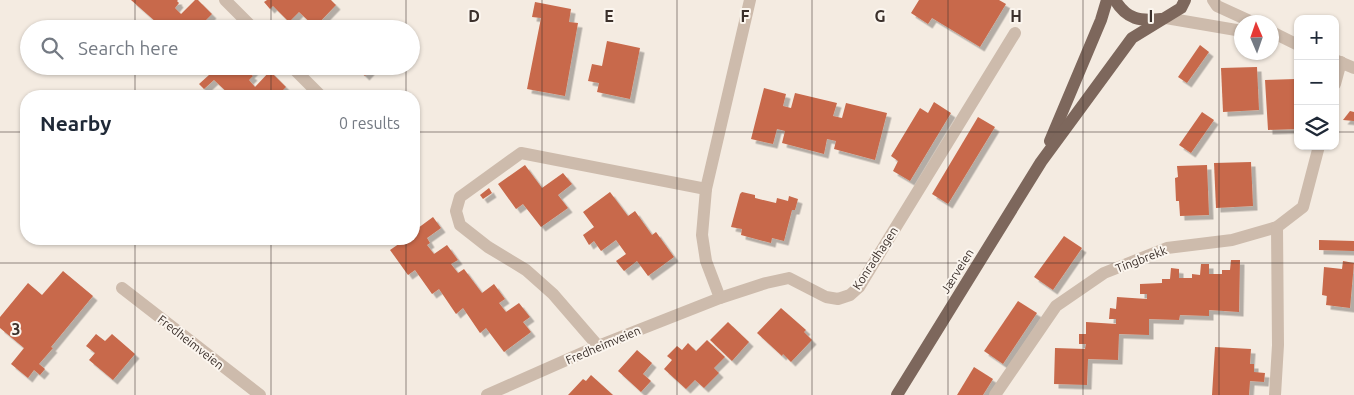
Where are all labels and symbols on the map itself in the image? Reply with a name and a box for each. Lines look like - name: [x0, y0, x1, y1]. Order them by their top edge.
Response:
- text: D: [468, 7, 480, 25]
- text: E: [604, 7, 614, 25]
- text: F: [741, 7, 750, 25]
- text: G: [874, 7, 886, 25]
- text: H: [1010, 7, 1022, 25]
- text: I: [1149, 7, 1153, 25]
- north arrow: [1234, 15, 1279, 60]
- street label: Konradhagen: [850, 224, 900, 292]
- street label: Tingbrekk: [1114, 243, 1168, 275]
- street label: Jærveien: [938, 246, 976, 296]
- street label: Fredheimveien: [156, 312, 226, 372]
- text: 3: [11, 320, 21, 338]
- street label: Fredheimveien: [564, 323, 642, 367]

